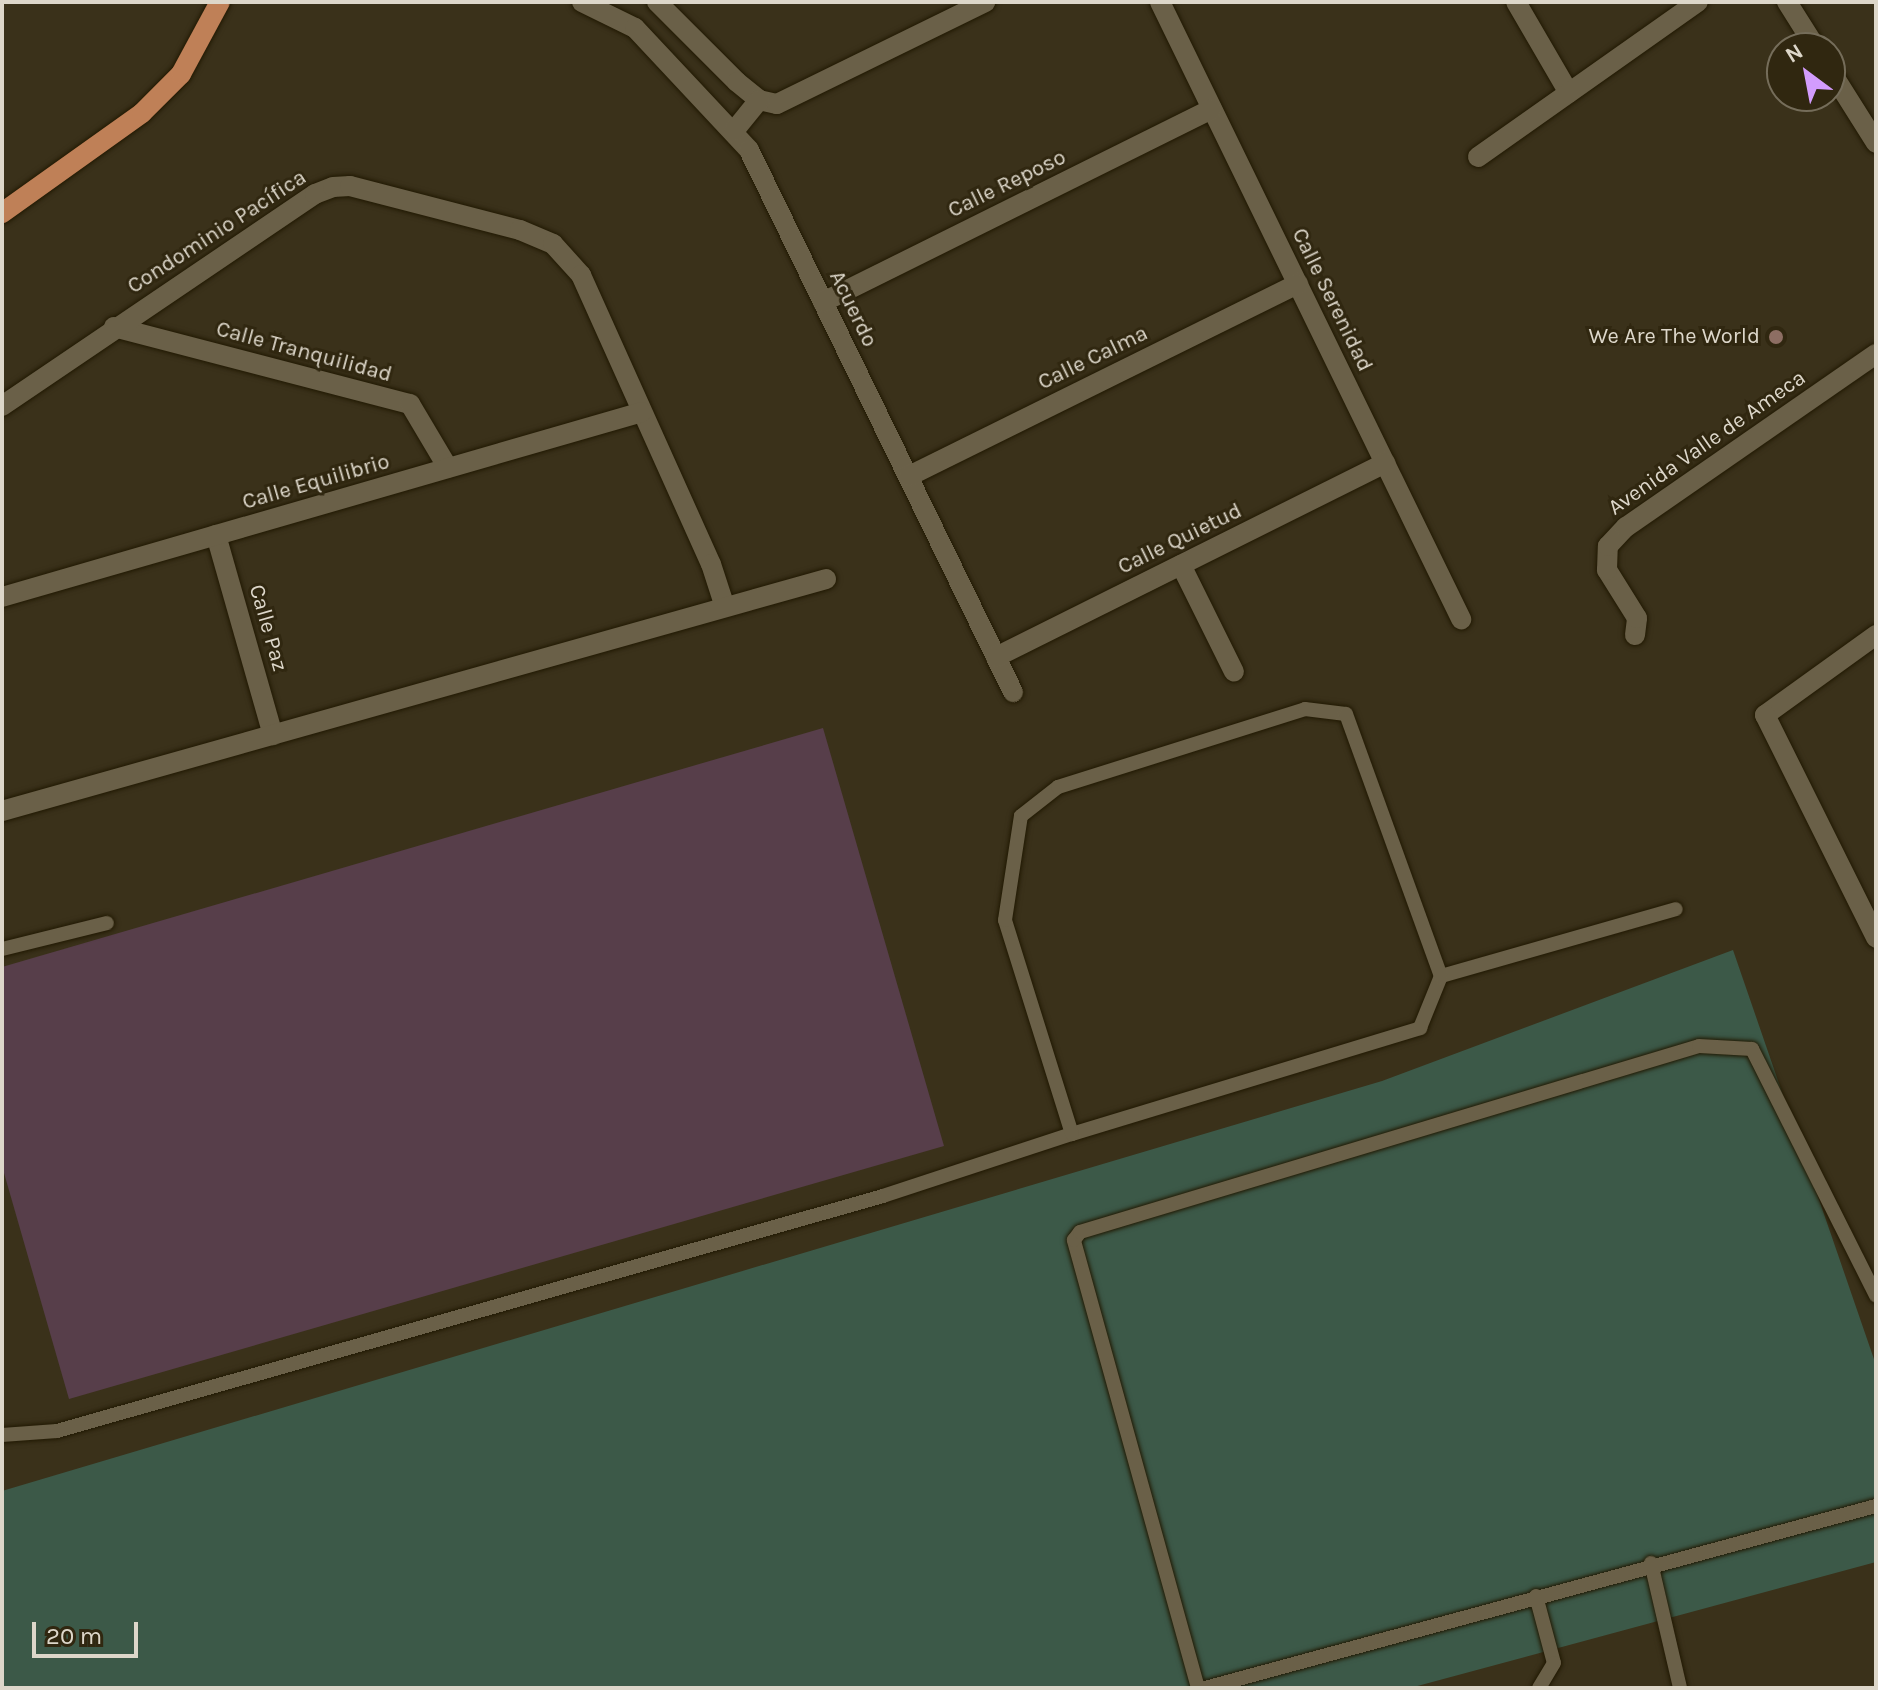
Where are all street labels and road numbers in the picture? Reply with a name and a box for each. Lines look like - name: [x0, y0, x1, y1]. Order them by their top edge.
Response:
- street label: Calle Reposo: [944, 144, 1070, 224]
- street label: Condominio Pacífica: [123, 164, 311, 300]
- street label: Calle Serenidad: [1286, 224, 1378, 376]
- street label: Acuerdo: [823, 267, 883, 351]
- street label: Calle Tranquilidad: [213, 316, 395, 388]
- street label: Calle Calma: [1034, 320, 1152, 396]
- street label: Avenida Valle de Ameca: [1603, 365, 1811, 521]
- street label: Calle Equilibrio: [239, 448, 393, 516]
- street label: Calle Quietud: [1114, 498, 1246, 580]
- street label: Calle Paz: [243, 582, 293, 674]

